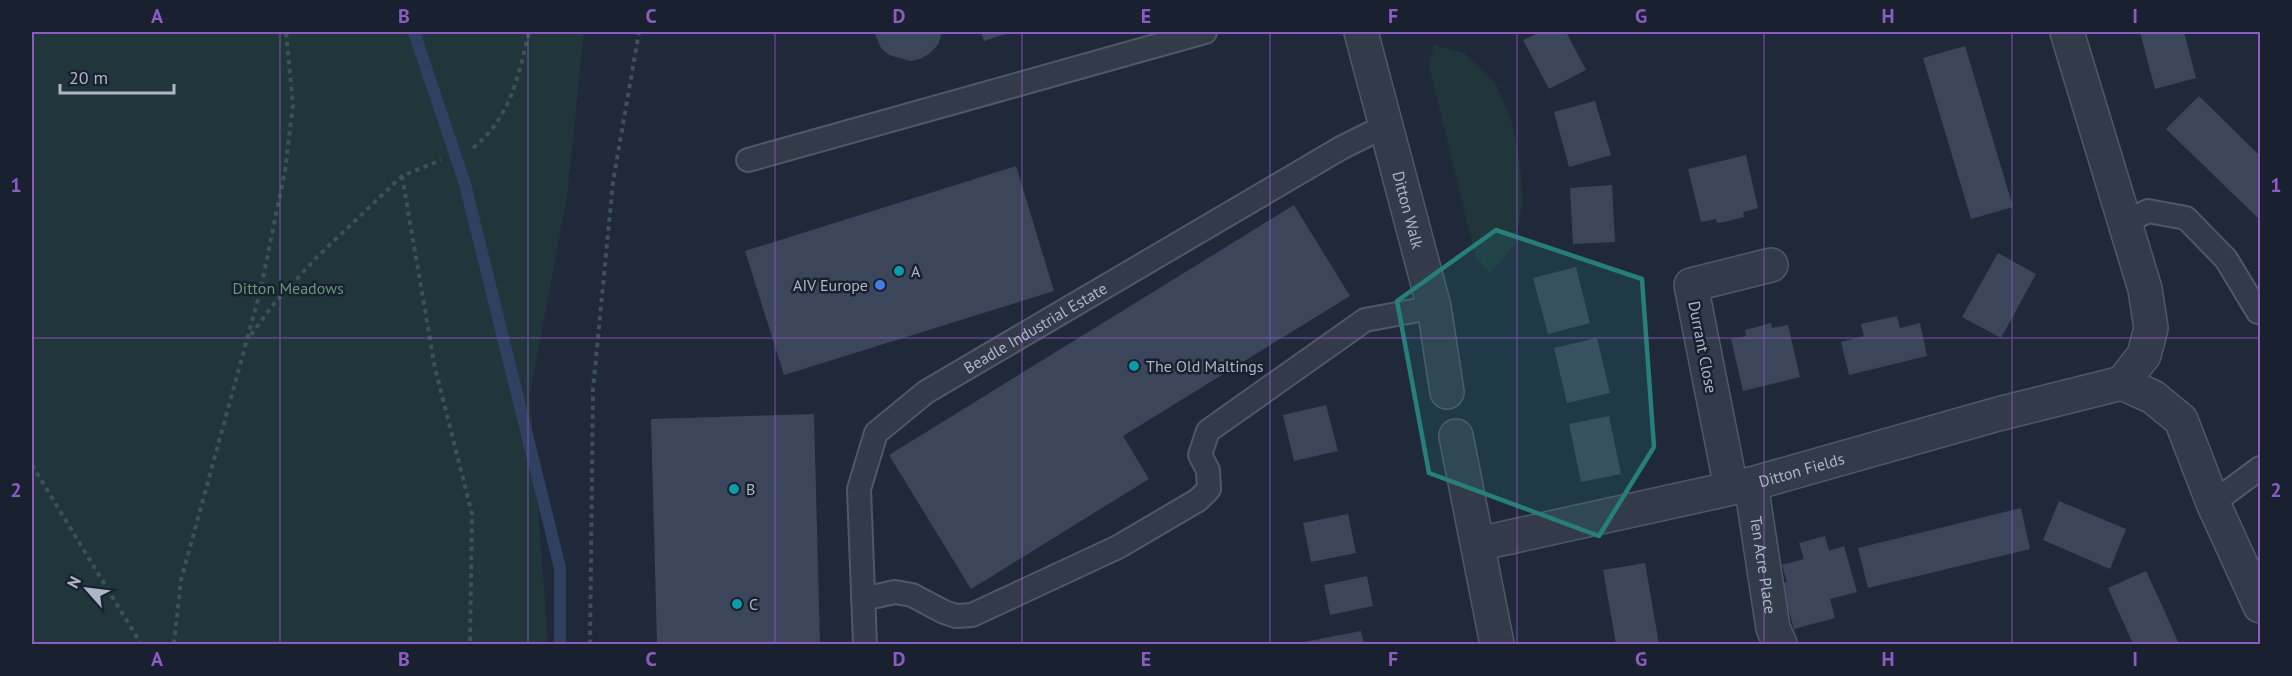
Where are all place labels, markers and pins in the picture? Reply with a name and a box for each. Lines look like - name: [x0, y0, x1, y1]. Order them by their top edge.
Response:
- place label: A: [911, 261, 921, 281]
- marker: A: [892, 264, 906, 278]
- place label: AIV Europe: [793, 275, 868, 295]
- marker: AIV Europe: [873, 278, 887, 292]
- place label: The Old Maltings: [1146, 356, 1264, 376]
- marker: The Old Maltings: [1127, 359, 1141, 373]
- place label: B: [746, 479, 755, 499]
- marker: B: [727, 482, 741, 496]
- place label: C: [749, 594, 758, 614]
- marker: C: [730, 597, 744, 611]

